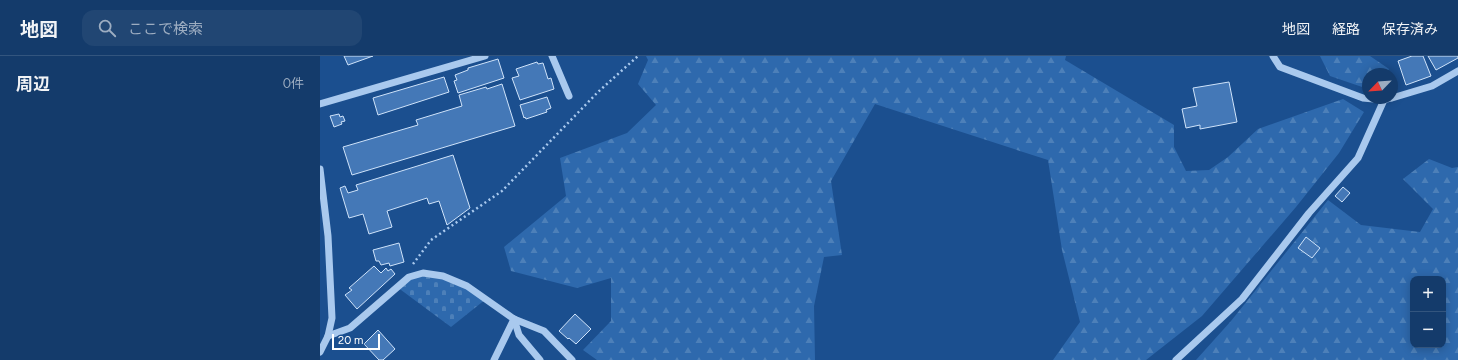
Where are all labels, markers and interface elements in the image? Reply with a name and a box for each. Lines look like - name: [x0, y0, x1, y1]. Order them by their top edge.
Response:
- search box: [82, 10, 362, 46]
- icon: search: [96, 17, 118, 39]
- text: 地図: [20, 18, 58, 41]
- text: ここで検索: [128, 20, 203, 38]
- text: 地図: [1282, 21, 1310, 38]
- text: 経路: [1332, 21, 1360, 38]
- text: 保存済み: [1382, 21, 1438, 38]
- north arrow: [1362, 68, 1398, 104]
- text: 周辺: [16, 74, 50, 94]
- text: 0件: [283, 76, 304, 91]
- map controls: [1410, 276, 1446, 348]
- button: +: [1410, 276, 1446, 312]
- button: −: [1410, 312, 1446, 348]
- scale bar: [332, 332, 380, 351]
- text: 20 m: [338, 334, 363, 347]

